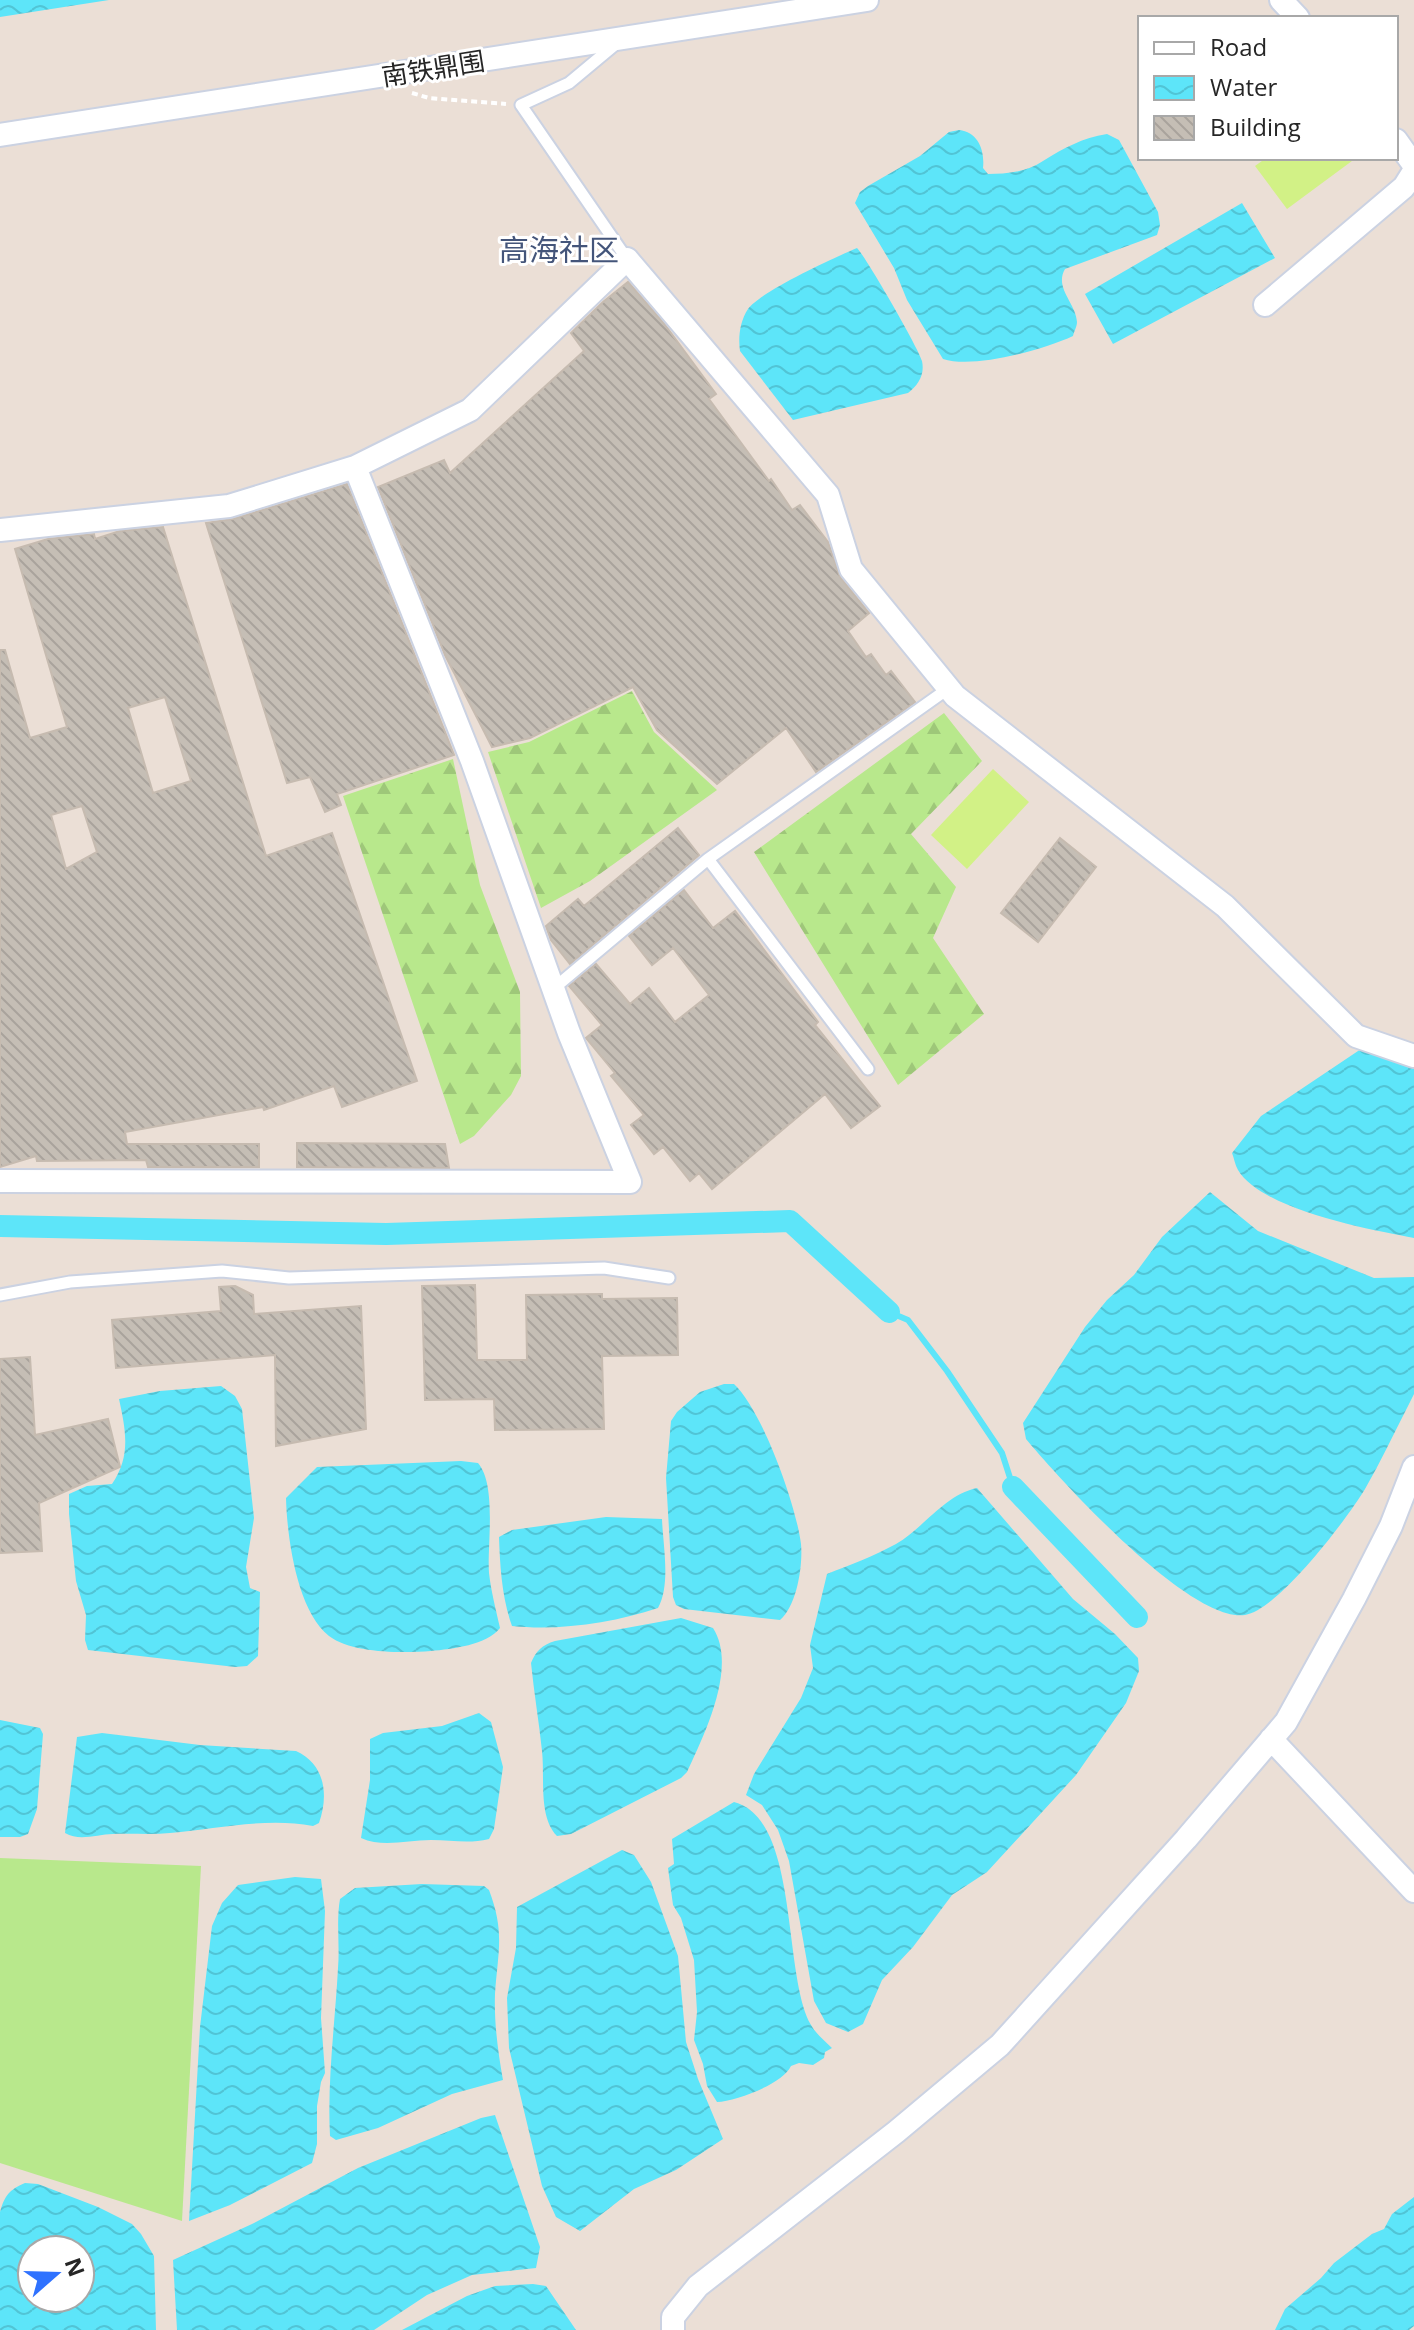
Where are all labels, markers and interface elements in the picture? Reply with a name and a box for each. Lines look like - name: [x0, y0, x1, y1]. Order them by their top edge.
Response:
- legend: [1138, 16, 1398, 160]
- text: Road: [1210, 30, 1267, 63]
- street label: 南铁鼎围: [379, 42, 487, 94]
- text: Water: [1210, 70, 1278, 103]
- text: Building: [1210, 110, 1301, 143]
- district label: 高海社区: [499, 229, 619, 270]
- north arrow: [16, 2234, 96, 2314]
- text: N: [59, 2253, 93, 2280]

